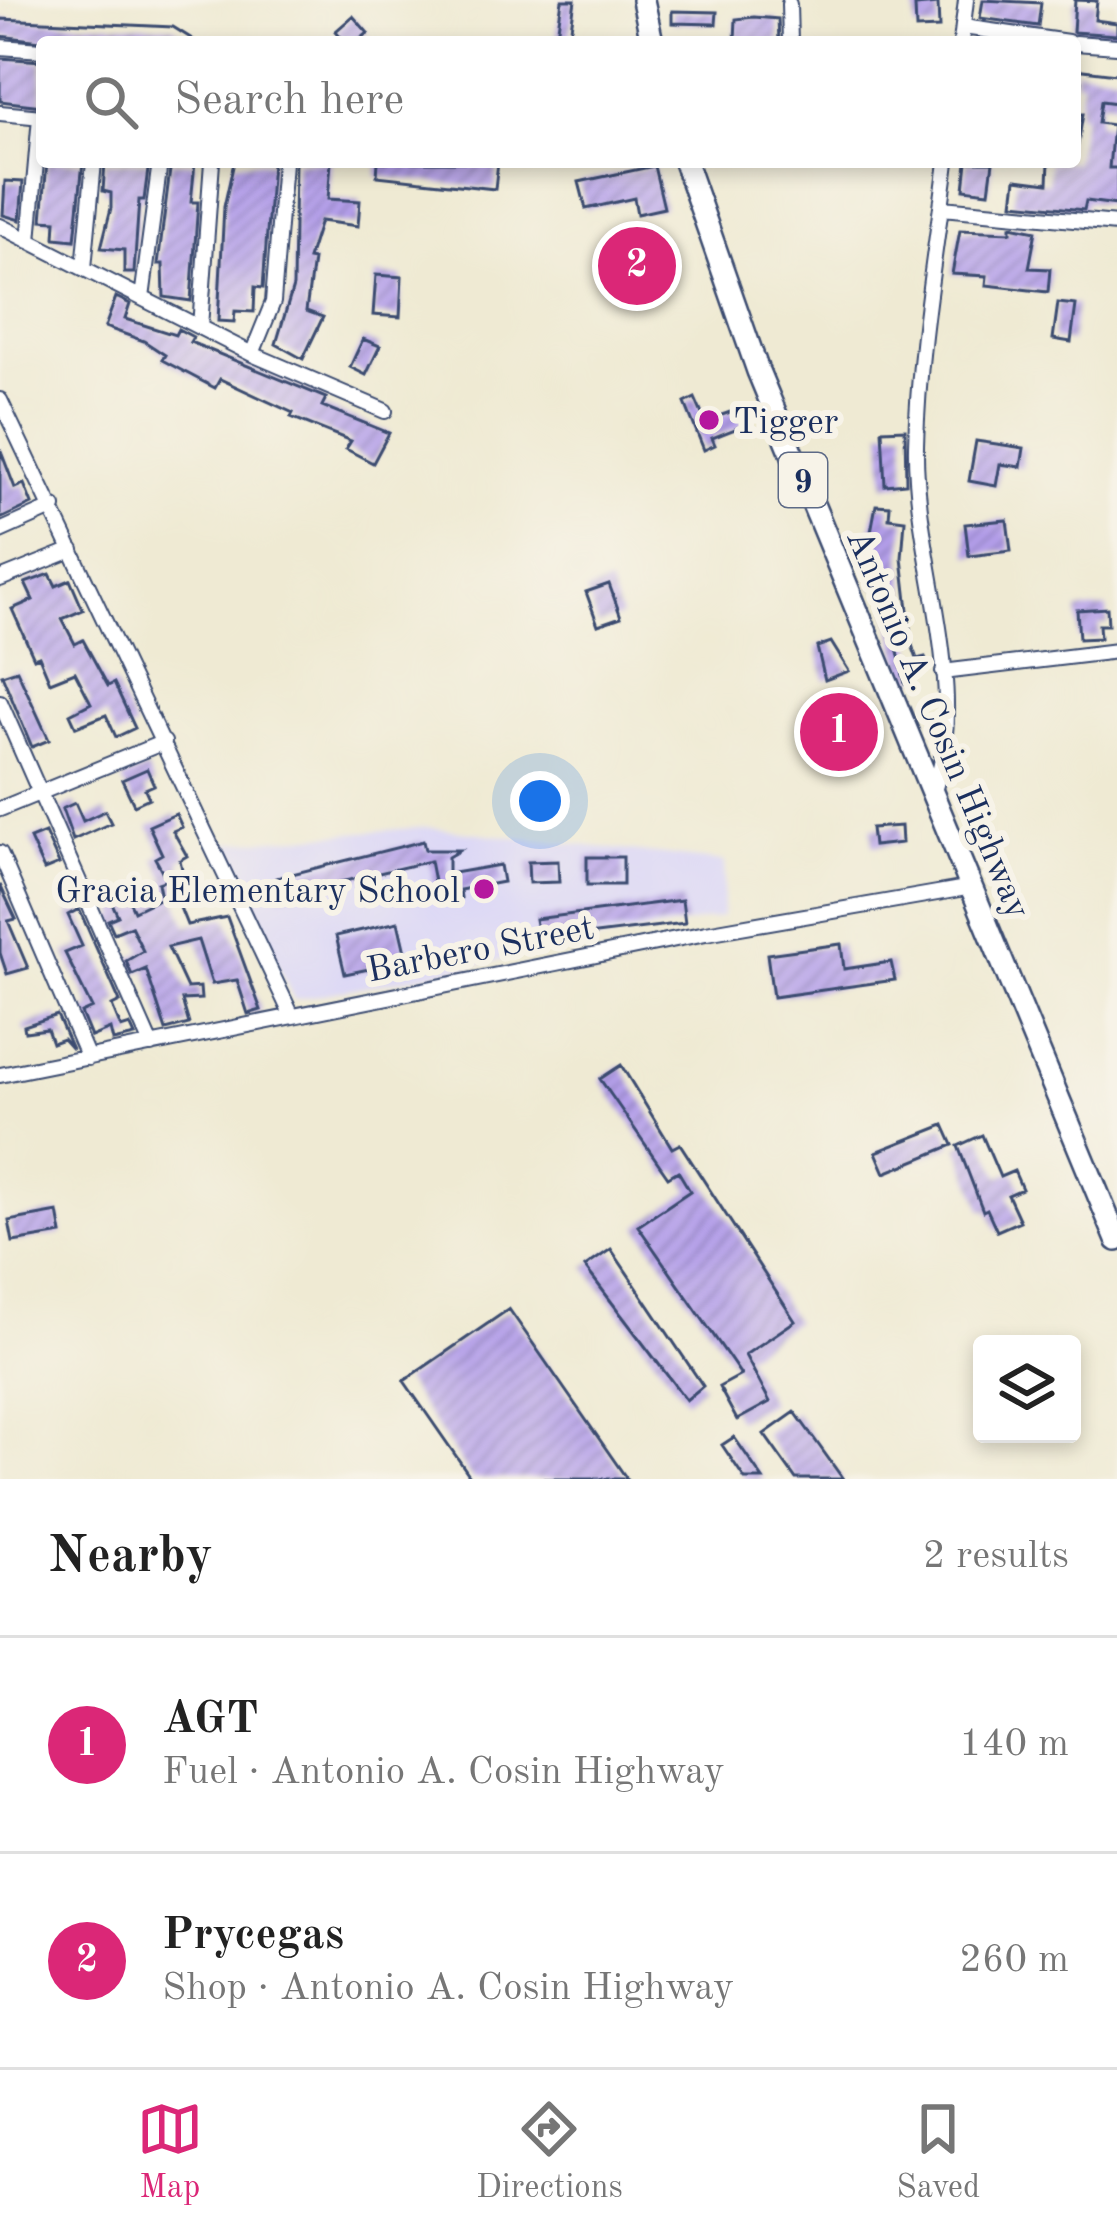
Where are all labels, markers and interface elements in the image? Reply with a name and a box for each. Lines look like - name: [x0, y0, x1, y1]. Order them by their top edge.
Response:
- search box: [36, 36, 1081, 168]
- icon: search: [78, 69, 144, 135]
- text: Search here: [174, 79, 404, 124]
- pin: 2: [598, 221, 676, 311]
- place label: Tigger: [733, 406, 839, 442]
- marker: Tigger: [696, 407, 722, 433]
- road number: 9: [779, 453, 827, 507]
- street label: Antonio A. Cosin Highway: [838, 525, 1035, 925]
- pin: 1: [800, 687, 878, 777]
- your location: [510, 771, 570, 831]
- place label: Gracia Elementary School: [55, 875, 460, 911]
- marker: Gracia Elementary School: [471, 876, 497, 902]
- street label: Barbero Street: [364, 911, 597, 991]
- map controls: [973, 1335, 1081, 1443]
- button: layers: [973, 1335, 1081, 1443]
- text: Nearby: [48, 1532, 213, 1583]
- text: 2 results: [923, 1537, 1069, 1576]
- text: AGT: [162, 1698, 258, 1743]
- text: 1: [76, 1725, 98, 1764]
- text: 140 m: [959, 1725, 1069, 1764]
- text: Fuel · Antonio A. Cosin Highway: [162, 1753, 725, 1792]
- text: Prycegas: [162, 1914, 344, 1959]
- text: 2: [76, 1941, 98, 1980]
- text: 260 m: [959, 1941, 1069, 1980]
- text: Shop · Antonio A. Cosin Highway: [162, 1969, 734, 2008]
- tab: Map: [137, 2096, 203, 2209]
- tab: Directions: [476, 2096, 623, 2209]
- tab: Saved: [896, 2096, 980, 2209]

